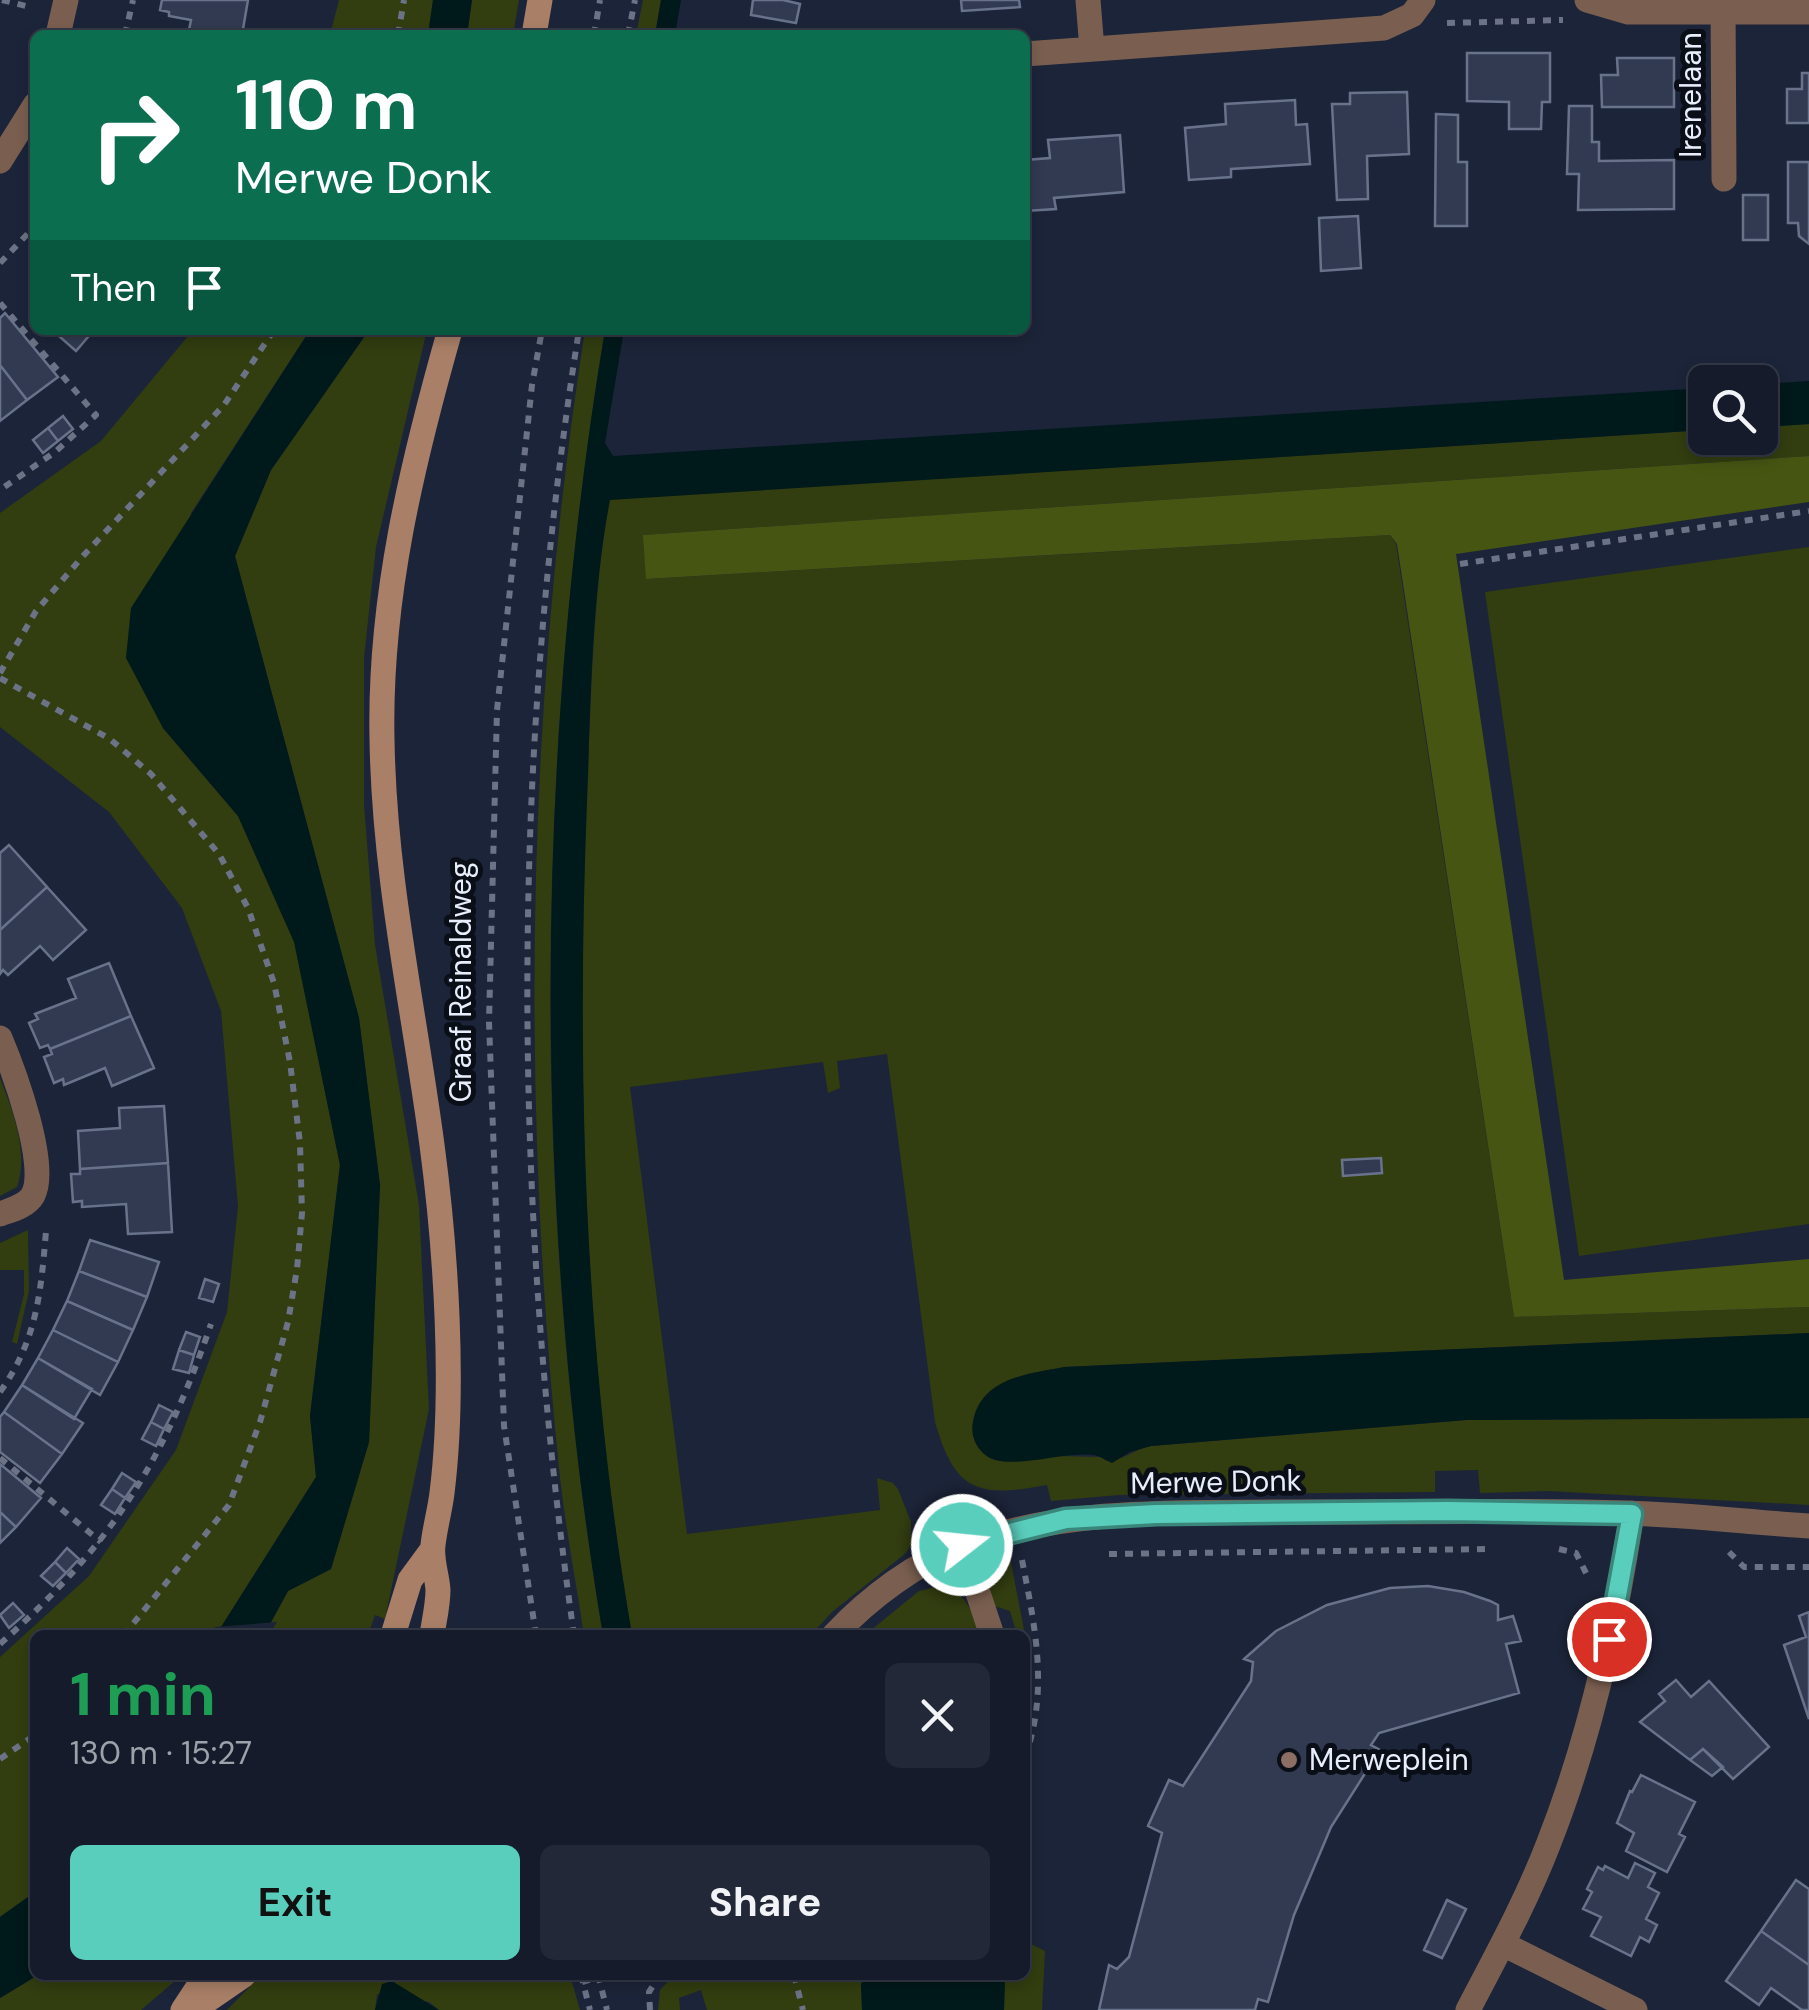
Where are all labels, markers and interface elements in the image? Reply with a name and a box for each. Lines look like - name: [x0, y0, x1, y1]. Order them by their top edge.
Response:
- street label: Irenelaan: [1671, 32, 1710, 158]
- text: 110 m: [235, 60, 418, 151]
- icon: right: [70, 70, 200, 200]
- text: Merwe Donk: [235, 148, 492, 207]
- icon: arrive: [177, 260, 232, 315]
- text: Then: [70, 263, 157, 313]
- map controls: [1688, 365, 1778, 455]
- button: search: [1688, 365, 1778, 455]
- street label: Graaf Reinaldweg: [441, 862, 480, 1102]
- street label: Merwe Donk: [1130, 1461, 1302, 1502]
- position arrow: [910, 1493, 1014, 1597]
- pin: [1567, 1597, 1652, 1682]
- icon: arrive: [1582, 1612, 1637, 1667]
- text: 1 min: [70, 1655, 216, 1734]
- button: close: [885, 1663, 990, 1768]
- text: 130 m · 15:27: [70, 1732, 252, 1774]
- place label: Merweplein: [1309, 1740, 1469, 1779]
- marker: Merweplein: [1278, 1749, 1300, 1771]
- button: Exit: [70, 1845, 520, 1960]
- button: Share: [540, 1845, 990, 1960]

